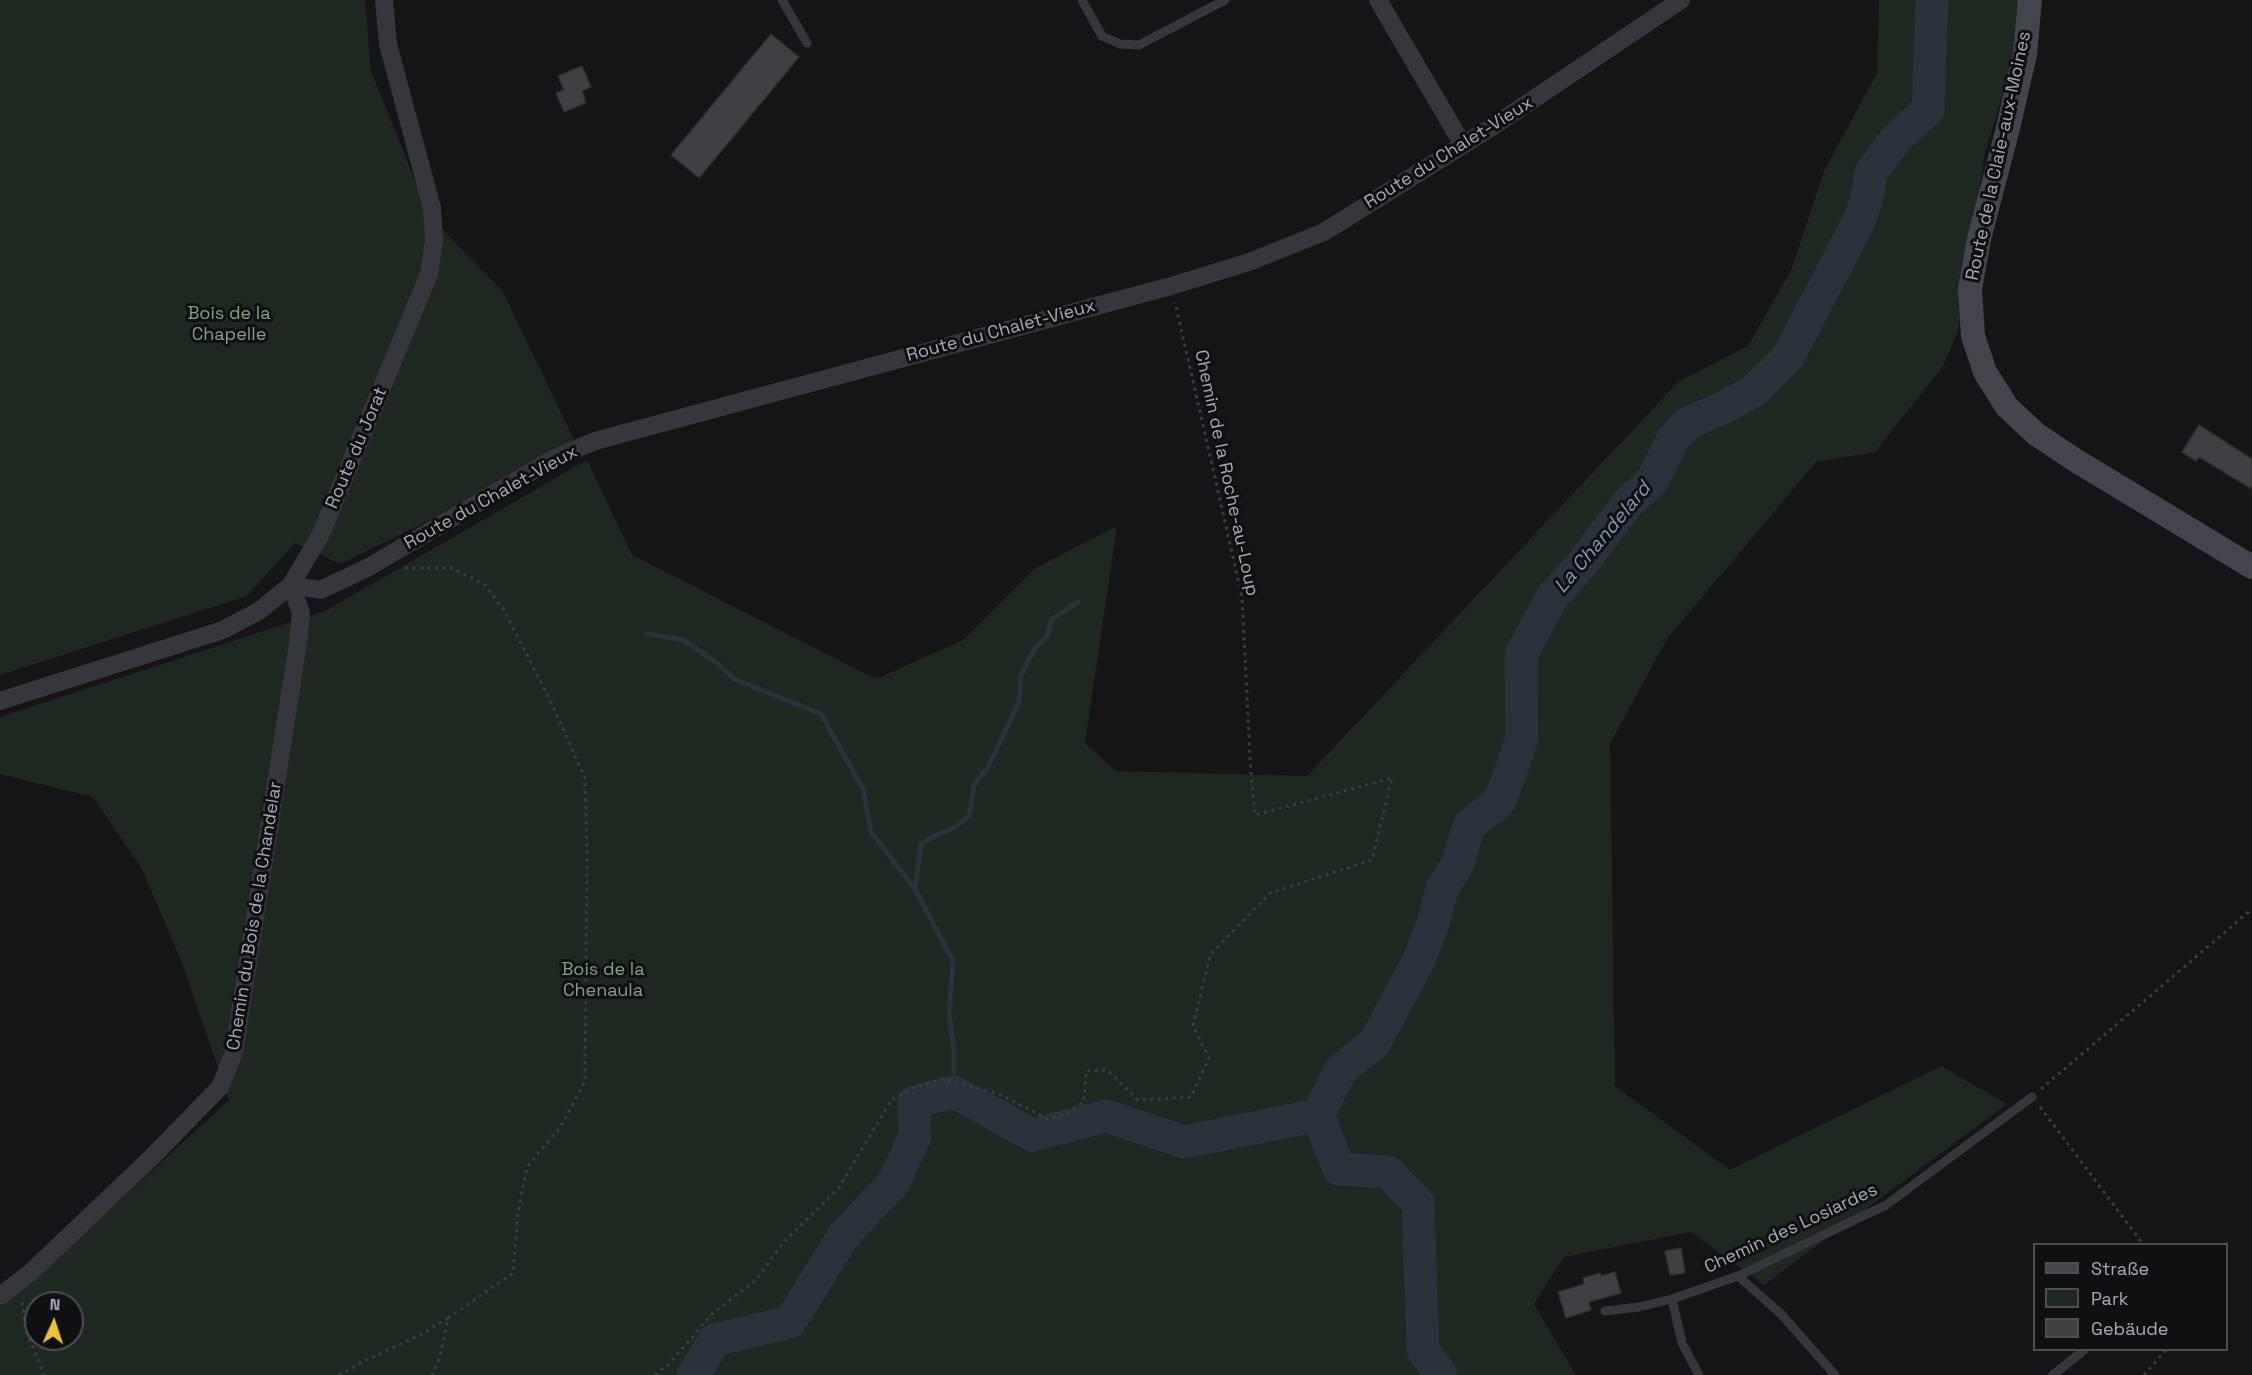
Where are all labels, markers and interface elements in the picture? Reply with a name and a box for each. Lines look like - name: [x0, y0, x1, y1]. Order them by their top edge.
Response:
- street label: Route de la Claie-aux-Moines: [1962, 29, 2036, 283]
- street label: Route du Chalet-Vieux: [1361, 92, 1537, 214]
- street label: Route du Chalet-Vieux: [904, 295, 1098, 367]
- park label: Bois de la Chapelle: [187, 303, 271, 346]
- street label: Chemin de la Roche-au-Loup: [1189, 348, 1263, 598]
- street label: Route du Jorat: [322, 384, 392, 512]
- street label: Route du Chalet-Vieux: [401, 441, 581, 555]
- water label: La Chandelard: [1550, 478, 1656, 598]
- street label: Chemin du Bois de la Chandelar: [223, 780, 287, 1052]
- park label: Bois de la Chenaula: [561, 959, 645, 1002]
- street label: Chemin des Losiardes: [1701, 1179, 1881, 1279]
- legend: [2033, 1243, 2228, 1351]
- text: Straße: [2091, 1257, 2149, 1280]
- text: Park: [2091, 1287, 2128, 1310]
- north arrow: [24, 1291, 84, 1351]
- text: N: [49, 1294, 61, 1315]
- text: Gebäude: [2091, 1317, 2169, 1340]

